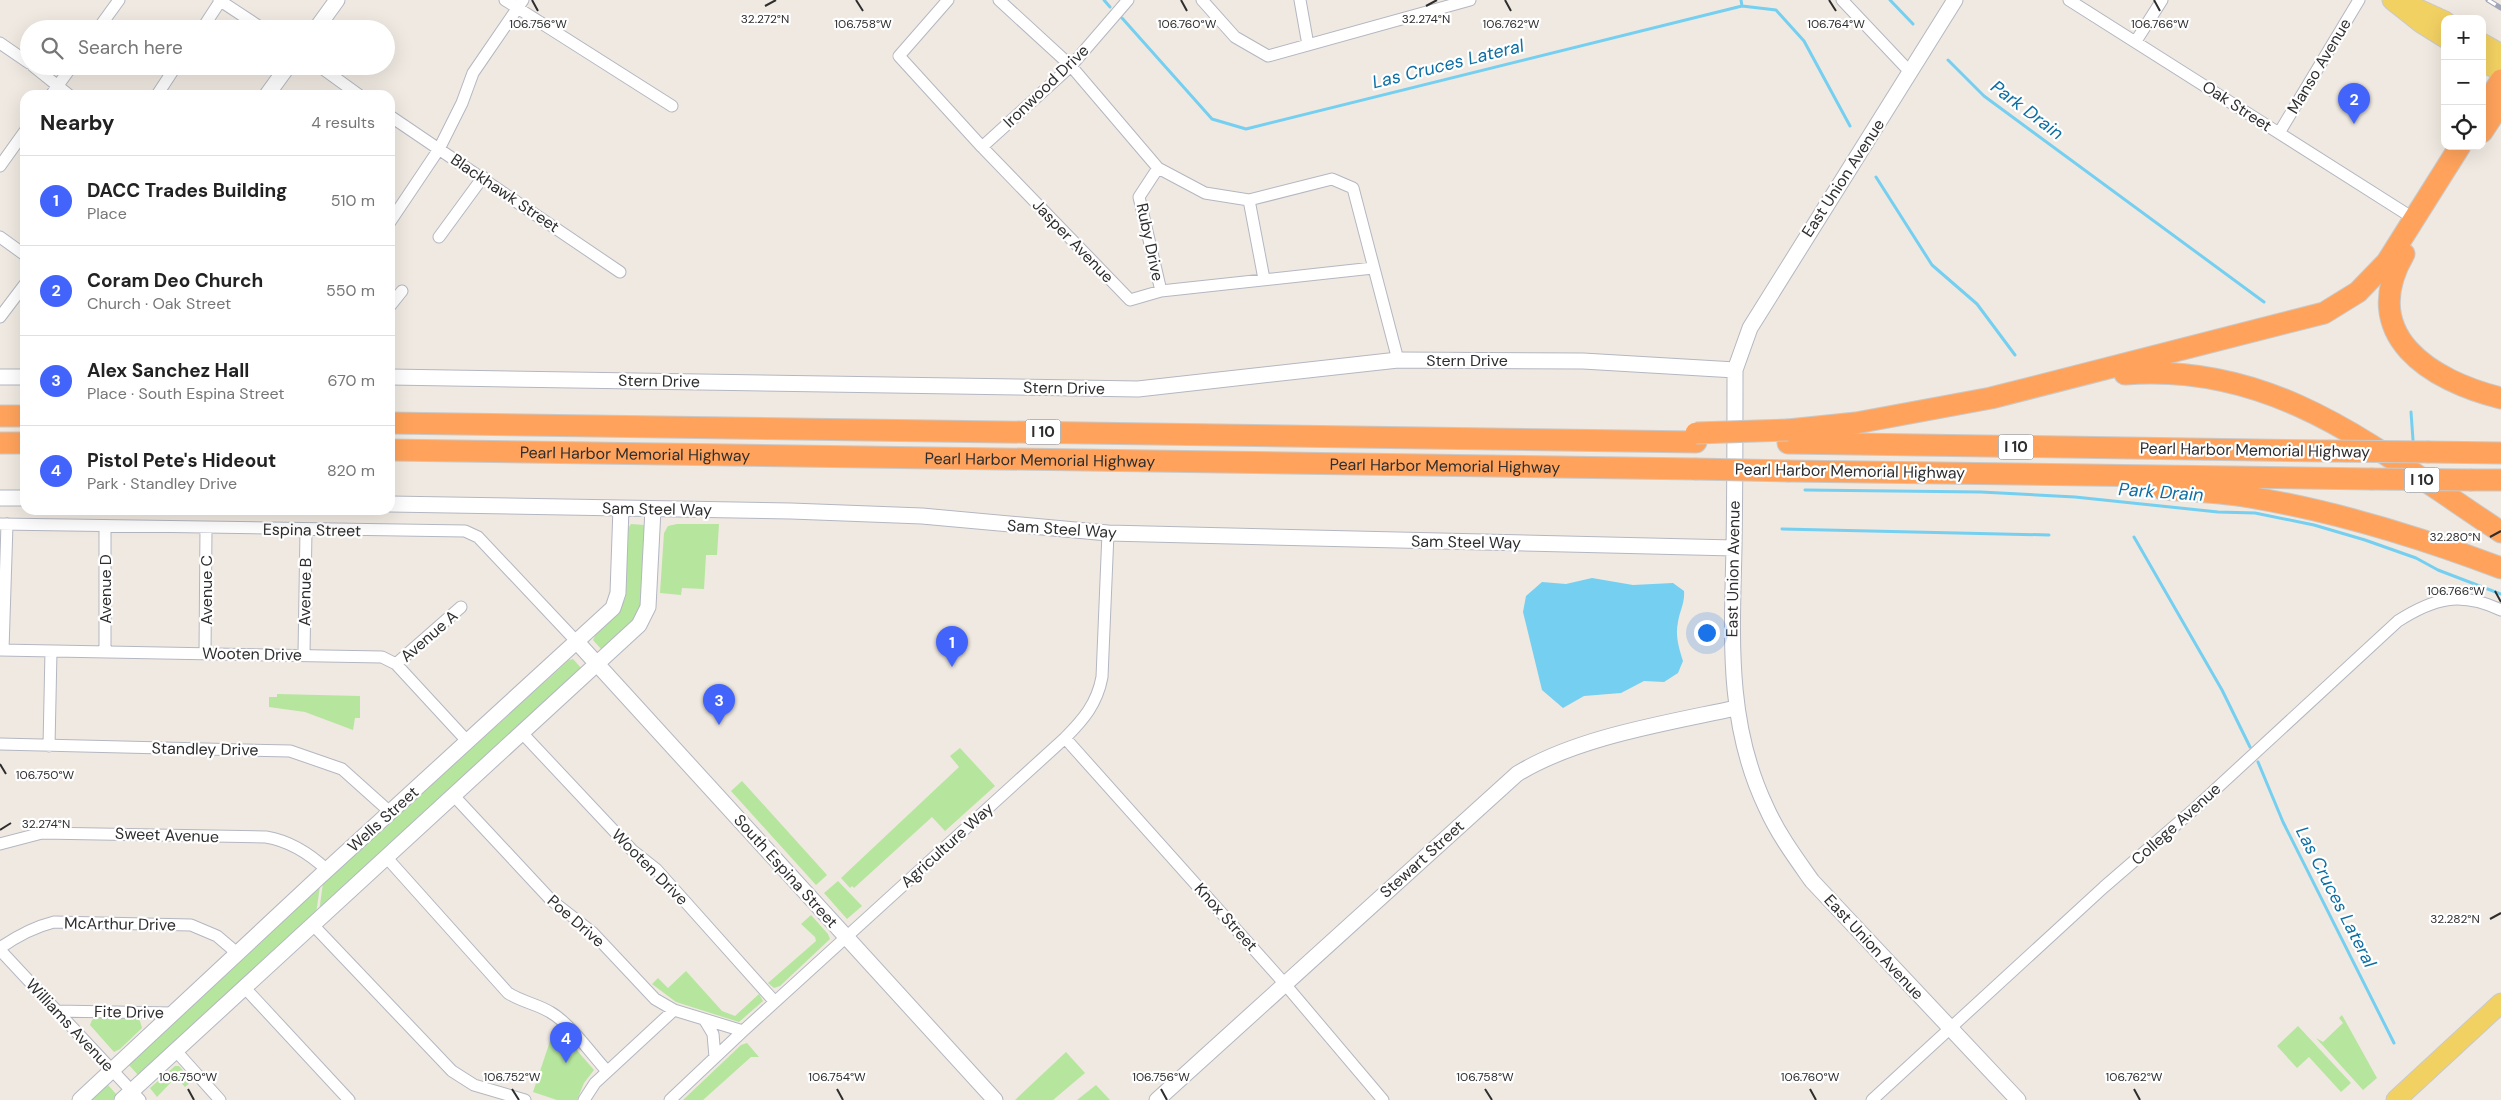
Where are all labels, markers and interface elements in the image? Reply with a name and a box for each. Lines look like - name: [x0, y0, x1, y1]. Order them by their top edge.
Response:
- text: 32.272°N: [741, 11, 789, 27]
- text: 32.274°N: [1402, 11, 1450, 27]
- street label: Manso Avenue: [2282, 15, 2356, 117]
- map controls: [2441, 15, 2486, 150]
- button: +: [2441, 15, 2486, 60]
- text: 106.756°W: [509, 16, 567, 32]
- text: 106.758°W: [834, 16, 892, 32]
- text: 106.760°W: [1158, 16, 1217, 32]
- text: 106.762°W: [1482, 16, 1540, 32]
- text: 106.764°W: [1807, 16, 1865, 32]
- text: 106.766°W: [2131, 16, 2189, 32]
- search box: [20, 20, 395, 75]
- water label: Las Cruces Lateral: [1370, 33, 1527, 94]
- icon: search: [38, 34, 66, 62]
- text: Search here: [78, 35, 183, 60]
- street label: Ironwood Drive: [999, 40, 1093, 132]
- button: −: [2441, 60, 2486, 105]
- water label: Park Drain: [1986, 75, 2068, 145]
- street label: Oak Street: [2198, 76, 2276, 136]
- pin: 2: [2338, 83, 2370, 124]
- button: locate: [2441, 105, 2486, 150]
- text: Nearby: [40, 109, 114, 137]
- text: 4 results: [311, 112, 375, 133]
- street label: East Union Avenue: [1797, 115, 1889, 241]
- street label: Blackhawk Street: [447, 149, 563, 237]
- text: DACC Trades Building: [87, 178, 287, 203]
- text: 1: [53, 190, 59, 211]
- text: 510 m: [331, 190, 375, 211]
- street label: Jasper Avenue: [1028, 195, 1118, 287]
- street label: Ruby Drive: [1132, 201, 1168, 283]
- text: Place: [87, 203, 127, 224]
- text: Coram Deo Church: [87, 268, 263, 293]
- text: 2: [51, 280, 61, 301]
- text: 550 m: [326, 280, 375, 301]
- text: Church · Oak Street: [87, 293, 231, 314]
- street label: Stern Drive: [1426, 350, 1508, 371]
- text: Alex Sanchez Hall: [87, 358, 249, 383]
- text: 3: [51, 370, 61, 391]
- text: 670 m: [328, 370, 375, 391]
- street label: Stern Drive: [618, 370, 700, 392]
- street label: Stern Drive: [1023, 377, 1105, 399]
- text: Place · South Espina Street: [87, 383, 285, 404]
- road number: I 10: [1026, 420, 1060, 444]
- road number: I 10: [1998, 434, 2034, 460]
- street label: Pearl Harbor Memorial Highway: [2140, 437, 2370, 463]
- street label: Pearl Harbor Memorial Highway: [520, 441, 750, 466]
- street label: Pearl Harbor Memorial Highway: [925, 447, 1155, 472]
- text: Pistol Pete's Hideout: [87, 448, 276, 473]
- street label: Pearl Harbor Memorial Highway: [1329, 453, 1560, 478]
- street label: Pearl Harbor Memorial Highway: [1735, 458, 1965, 484]
- text: 4: [51, 460, 61, 481]
- text: 820 m: [327, 460, 375, 481]
- road number: I 10: [2404, 468, 2440, 492]
- text: Park · Standley Drive: [87, 473, 237, 494]
- water label: Park Drain: [2118, 477, 2204, 507]
- street label: Sam Steel Way: [602, 498, 712, 520]
- street label: East Union Avenue: [1721, 500, 1745, 638]
- street label: Sam Steel Way: [1006, 515, 1118, 543]
- street label: Espina Street: [263, 519, 361, 541]
- text: 32.280°N: [2429, 529, 2481, 545]
- street label: Sam Steel Way: [1411, 531, 1521, 553]
- street label: Avenue D: [95, 554, 116, 624]
- street label: Avenue C: [196, 555, 217, 625]
- street label: Avenue B: [294, 558, 316, 626]
- text: 106.766°W: [2427, 583, 2485, 599]
- street label: Avenue A: [396, 605, 462, 667]
- your location: [1694, 620, 1720, 646]
- pin: 1: [936, 626, 968, 667]
- street label: Wooten Drive: [202, 643, 302, 665]
- pin: 3: [703, 684, 735, 725]
- street label: Standley Drive: [151, 738, 259, 760]
- text: 106.750°W: [16, 767, 75, 783]
- street label: College Avenue: [2127, 778, 2225, 870]
- street label: Wells Street: [343, 782, 423, 856]
- street label: Agriculture Way: [896, 798, 998, 892]
- street label: South Espina Street: [729, 810, 843, 932]
- text: 32.274°N: [22, 816, 70, 832]
- street label: Stewart Street: [1375, 816, 1469, 902]
- water label: Las Cruces Lateral: [2290, 822, 2382, 973]
- street label: Sweet Avenue: [115, 823, 219, 847]
- street label: Wooten Drive: [607, 824, 693, 910]
- street label: Knox Street: [1190, 878, 1262, 956]
- street label: Poe Drive: [543, 890, 609, 952]
- street label: East Union Avenue: [1820, 890, 1928, 1004]
- text: 32.282°N: [2430, 911, 2480, 927]
- street label: McArthur Drive: [64, 913, 176, 935]
- street label: Williams Avenue: [21, 974, 119, 1076]
- street label: Fite Drive: [94, 1001, 164, 1023]
- pin: 4: [550, 1022, 582, 1063]
- text: 106.750°W: [159, 1069, 218, 1085]
- text: 106.752°W: [484, 1069, 541, 1085]
- text: 106.754°W: [808, 1069, 866, 1085]
- text: 106.756°W: [1132, 1069, 1190, 1085]
- text: 106.758°W: [1456, 1069, 1514, 1085]
- text: 106.760°W: [1781, 1069, 1840, 1085]
- text: 106.762°W: [2105, 1069, 2163, 1085]

